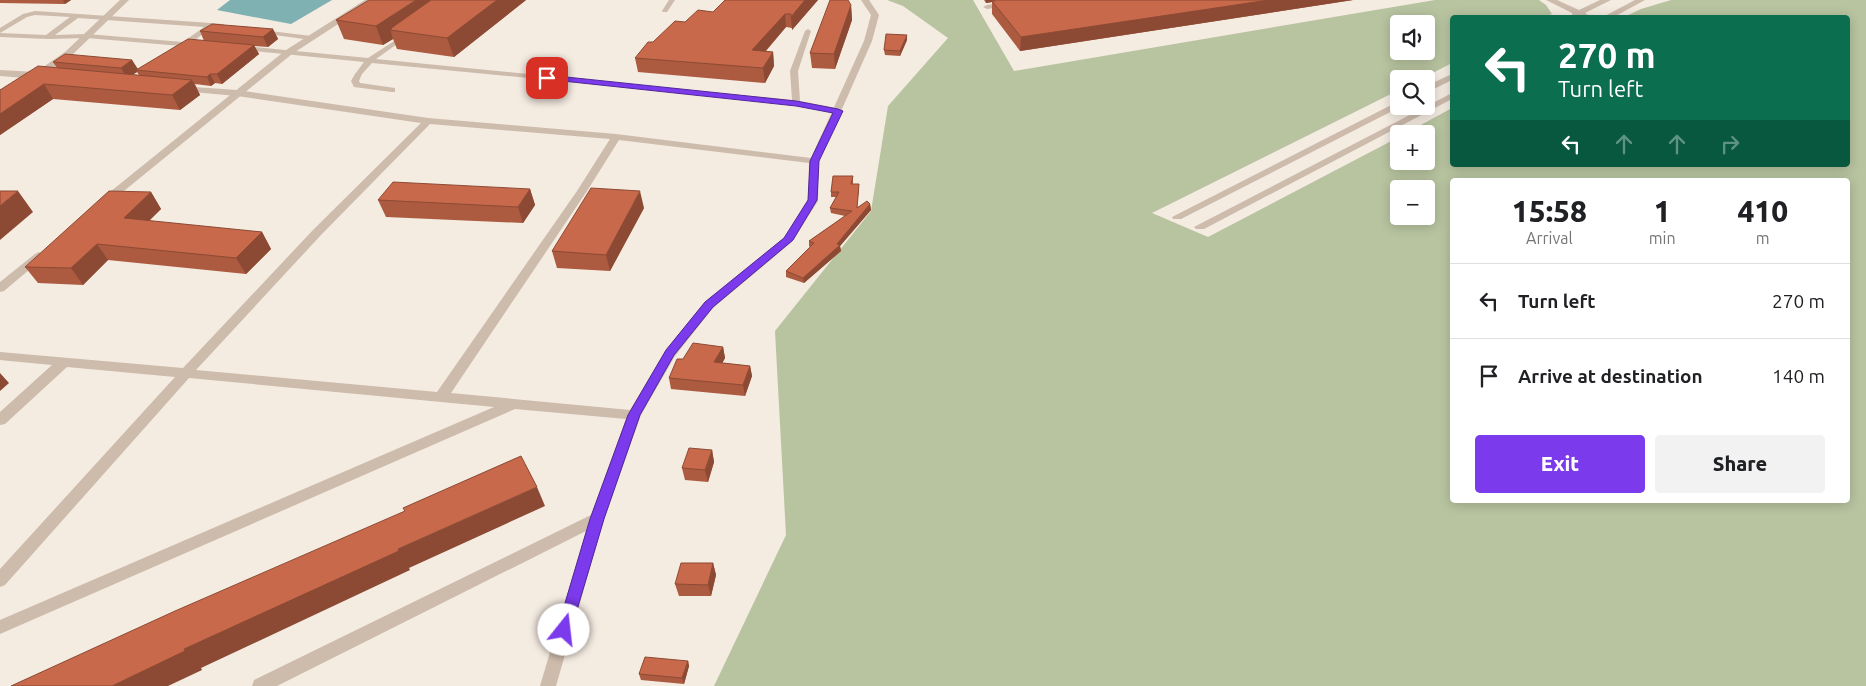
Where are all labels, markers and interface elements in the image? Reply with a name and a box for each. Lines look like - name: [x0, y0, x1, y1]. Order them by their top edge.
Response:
- map controls: [1390, 15, 1435, 225]
- button: sound: [1390, 15, 1435, 60]
- icon: left: [1475, 35, 1540, 100]
- text: 270 m: [1558, 35, 1656, 75]
- pin: [526, 57, 568, 99]
- icon: arrive: [533, 64, 561, 92]
- button: search: [1390, 70, 1435, 115]
- text: Turn left: [1558, 76, 1643, 101]
- button: +: [1390, 125, 1435, 170]
- icon: left: [1557, 130, 1585, 158]
- icon: ahead: [1610, 130, 1638, 158]
- icon: ahead: [1663, 130, 1691, 158]
- icon: right: [1716, 130, 1744, 158]
- button: −: [1390, 180, 1435, 225]
- text: 15:58: [1512, 194, 1587, 228]
- text: 1: [1654, 194, 1671, 228]
- text: 410: [1737, 194, 1788, 228]
- text: Arrival: [1526, 229, 1573, 247]
- text: min: [1649, 229, 1676, 247]
- text: m: [1756, 229, 1770, 247]
- icon: left: [1475, 287, 1503, 315]
- text: Turn left: [1518, 290, 1596, 312]
- text: 270 m: [1772, 290, 1825, 312]
- icon: arrive: [1475, 362, 1503, 390]
- text: Arrive at destination: [1518, 365, 1703, 387]
- text: 140 m: [1772, 365, 1825, 387]
- button: Exit: [1475, 435, 1645, 493]
- button: Share: [1655, 435, 1825, 493]
- position arrow: [537, 603, 589, 655]

